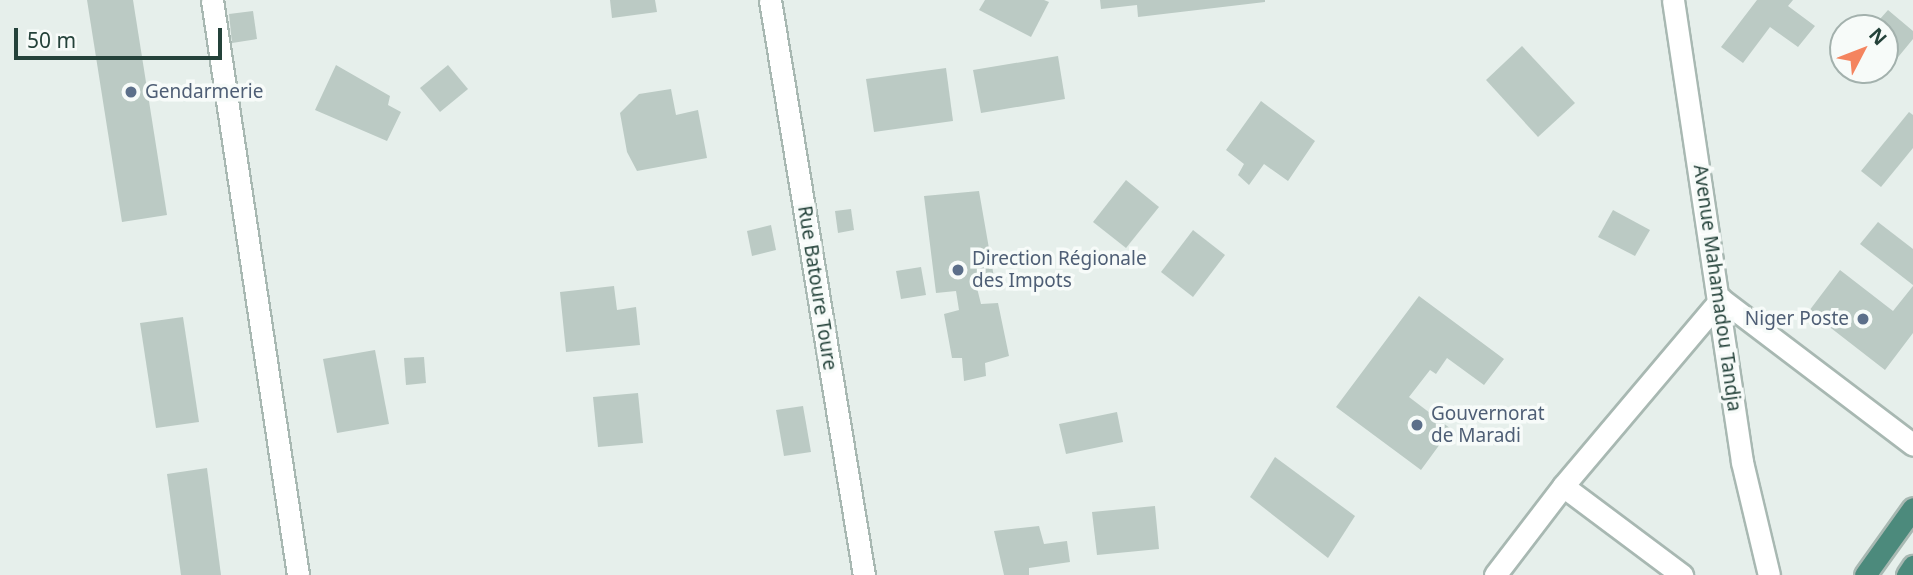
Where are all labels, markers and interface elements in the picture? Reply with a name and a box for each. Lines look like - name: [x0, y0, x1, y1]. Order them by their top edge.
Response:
- scale bar: [18, 14, 226, 58]
- north arrow: [1829, 14, 1899, 84]
- text: N: [1863, 22, 1893, 51]
- text: 50 m: [27, 26, 76, 54]
- place label: Gendarmerie: [145, 81, 263, 103]
- marker: Gendarmerie: [123, 84, 139, 100]
- street label: Avenue Mahamadou Tandja: [1688, 163, 1746, 413]
- street label: Rue Batoure Toure: [793, 204, 841, 372]
- place label: Direction Régionale des Impots: [972, 248, 1147, 292]
- marker: Direction Régionale des Impots: [950, 262, 966, 278]
- place label: Niger Poste: [1745, 308, 1849, 330]
- marker: Niger Poste: [1855, 311, 1871, 327]
- place label: Gouvernorat de Maradi: [1431, 403, 1545, 447]
- marker: Gouvernorat de Maradi: [1409, 417, 1425, 433]

